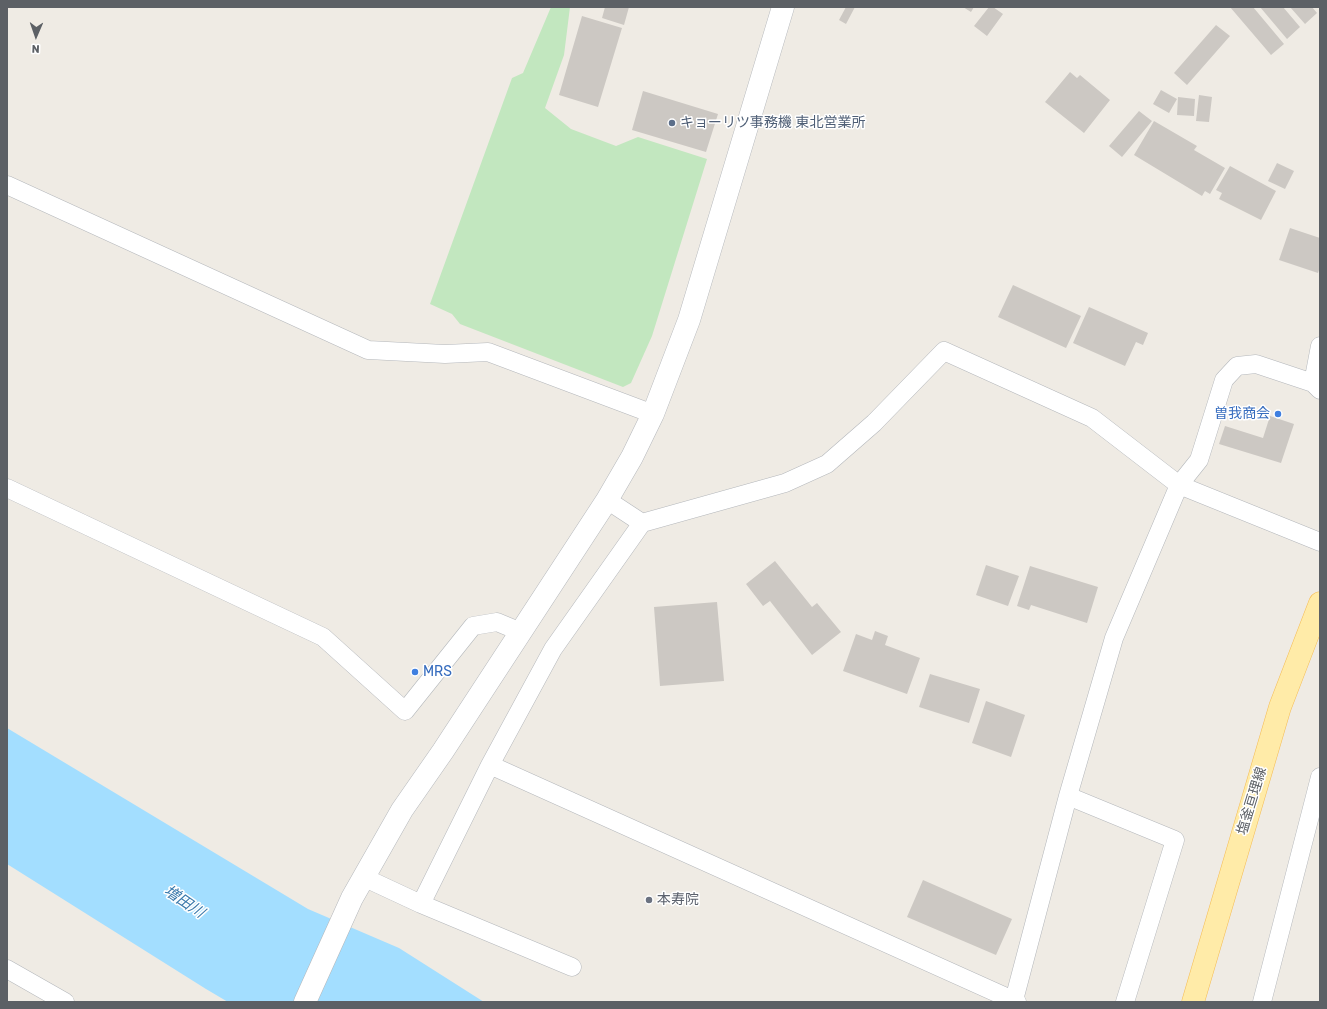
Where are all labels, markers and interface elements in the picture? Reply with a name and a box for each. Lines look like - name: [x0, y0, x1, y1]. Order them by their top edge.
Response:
- north arrow: [16, 16, 56, 56]
- text: N: [31, 42, 40, 55]
- place label: キョーリツ事務機 東北営業所: [680, 115, 865, 131]
- marker: キョーリツ事務機 東北営業所: [667, 118, 677, 128]
- place label: 曽我商会: [1214, 406, 1270, 422]
- marker: 曽我商会: [1273, 409, 1283, 419]
- place label: MRS: [423, 664, 452, 680]
- marker: MRS: [410, 667, 420, 677]
- street label: 塩釜亘理線: [1234, 765, 1270, 837]
- water label: 増田川: [160, 882, 208, 922]
- place label: 本寿院: [657, 892, 699, 908]
- marker: 本寿院: [644, 895, 654, 905]

